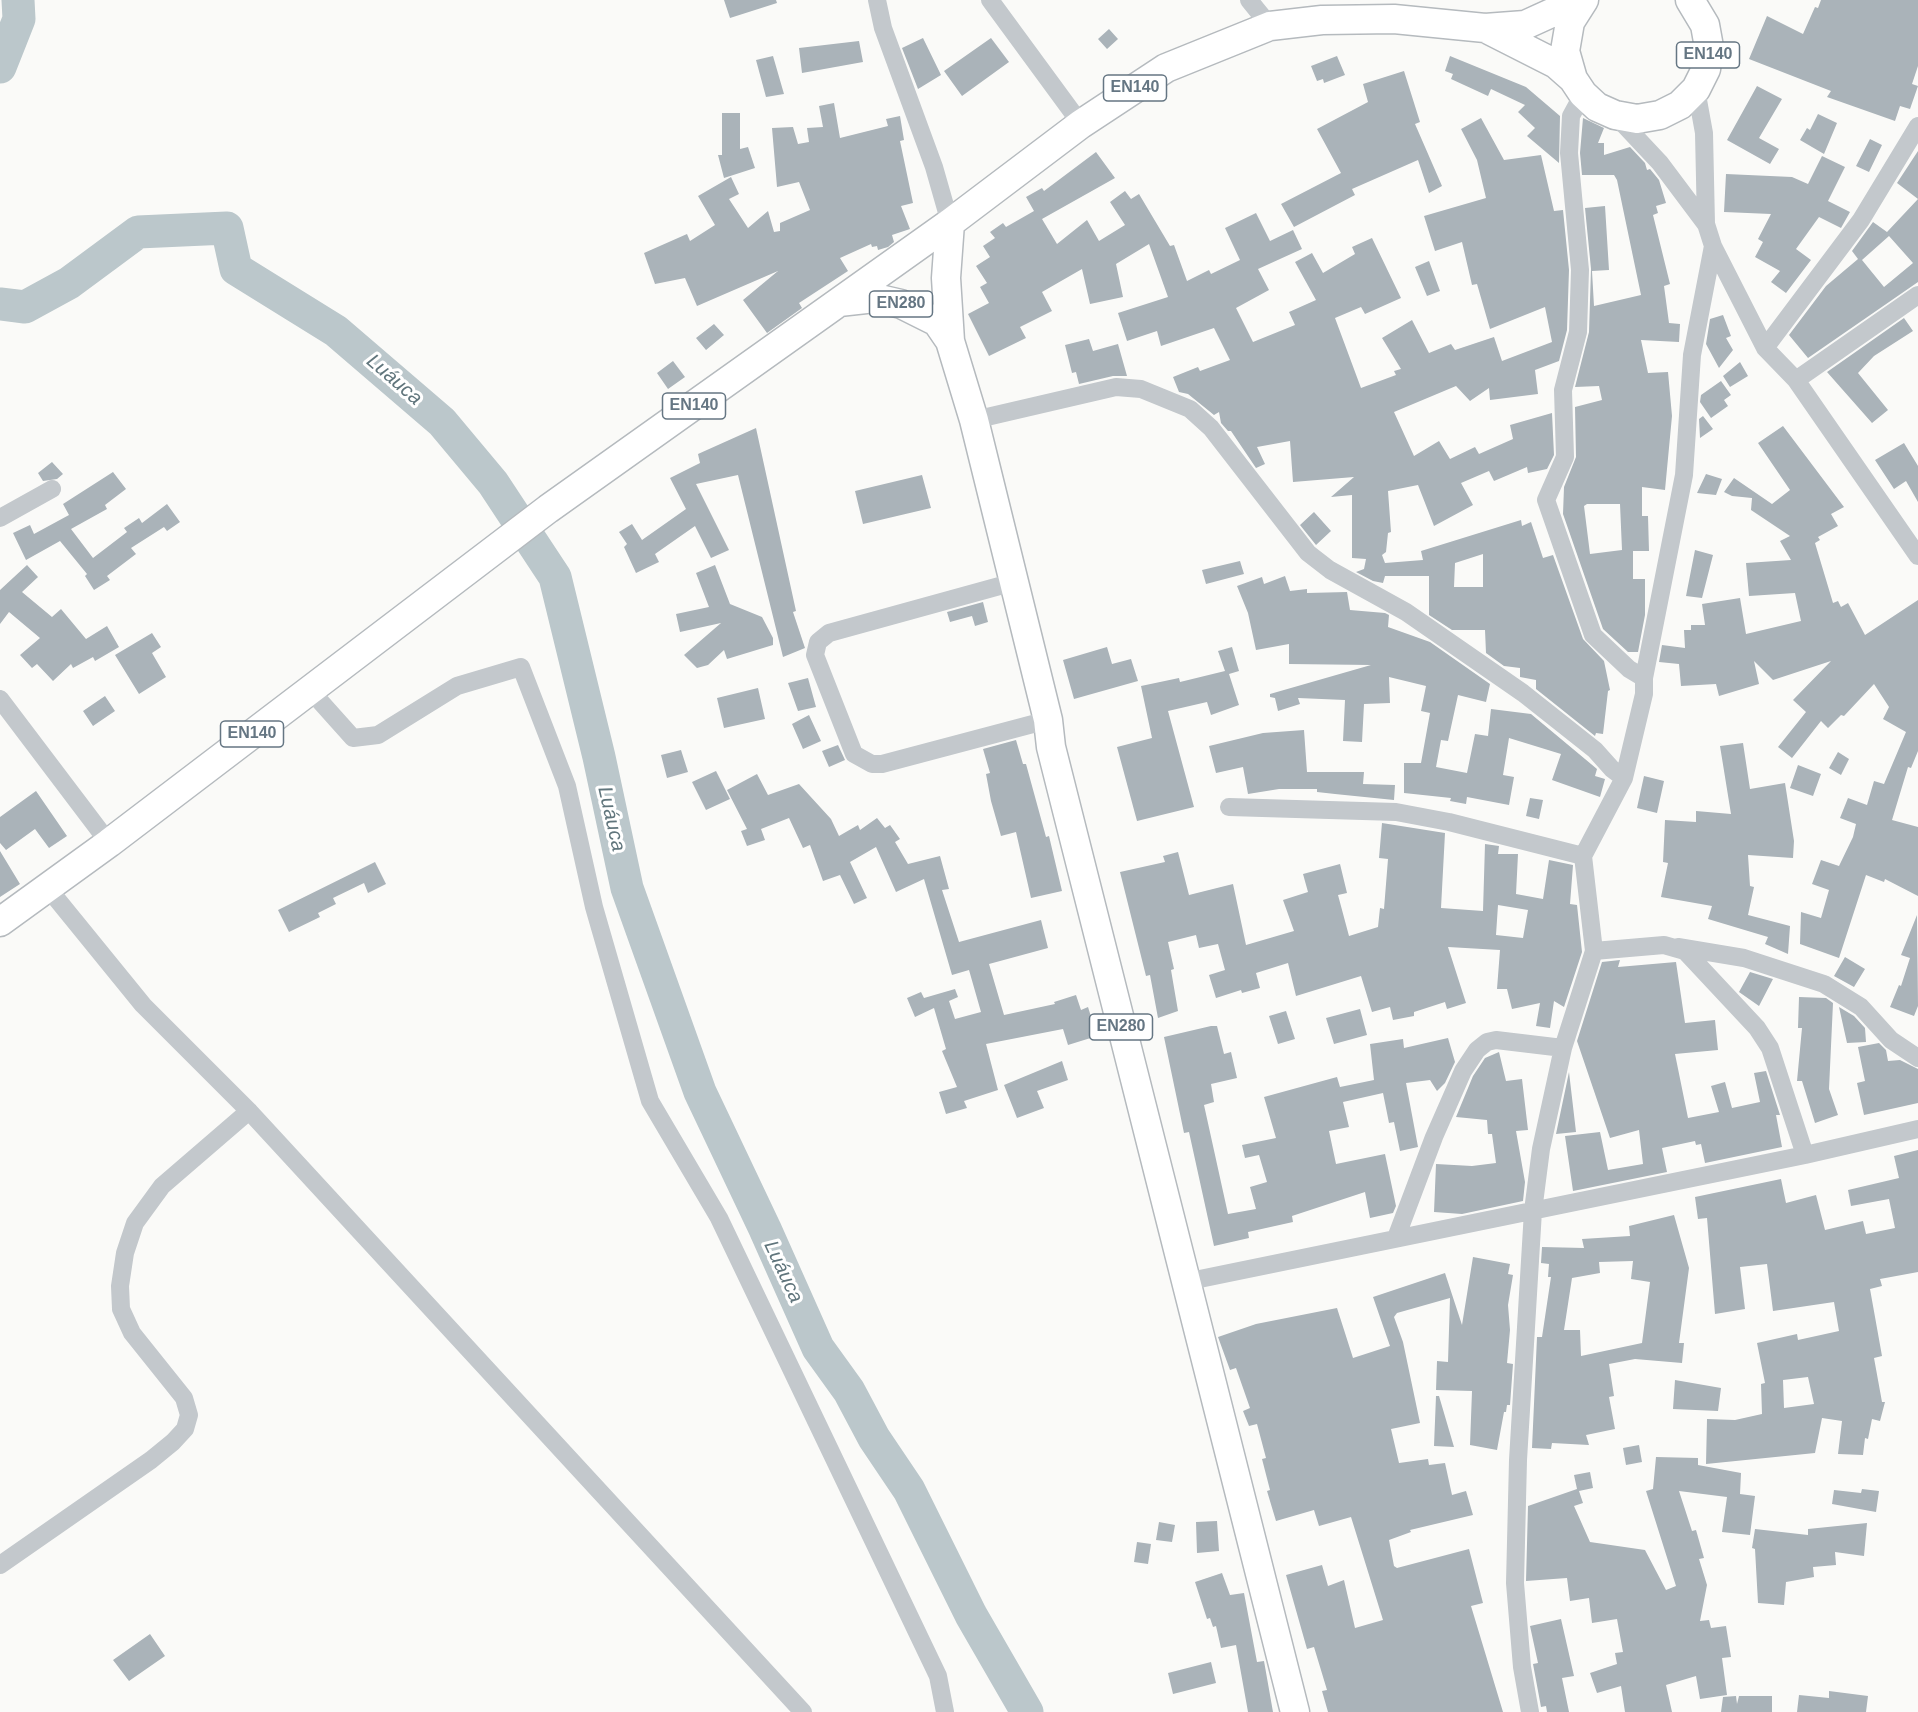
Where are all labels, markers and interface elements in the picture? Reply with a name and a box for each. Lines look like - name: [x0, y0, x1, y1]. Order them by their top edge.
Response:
- road number: EN140: [1676, 42, 1740, 68]
- road number: EN140: [1104, 75, 1166, 101]
- road number: EN280: [870, 291, 932, 317]
- water label: Luáuca: [361, 349, 427, 411]
- road number: EN140: [662, 393, 726, 419]
- road number: EN140: [220, 721, 284, 747]
- water label: Luáuca: [592, 784, 630, 854]
- road number: EN280: [1090, 1014, 1152, 1040]
- water label: Luáuca: [758, 1237, 808, 1307]

